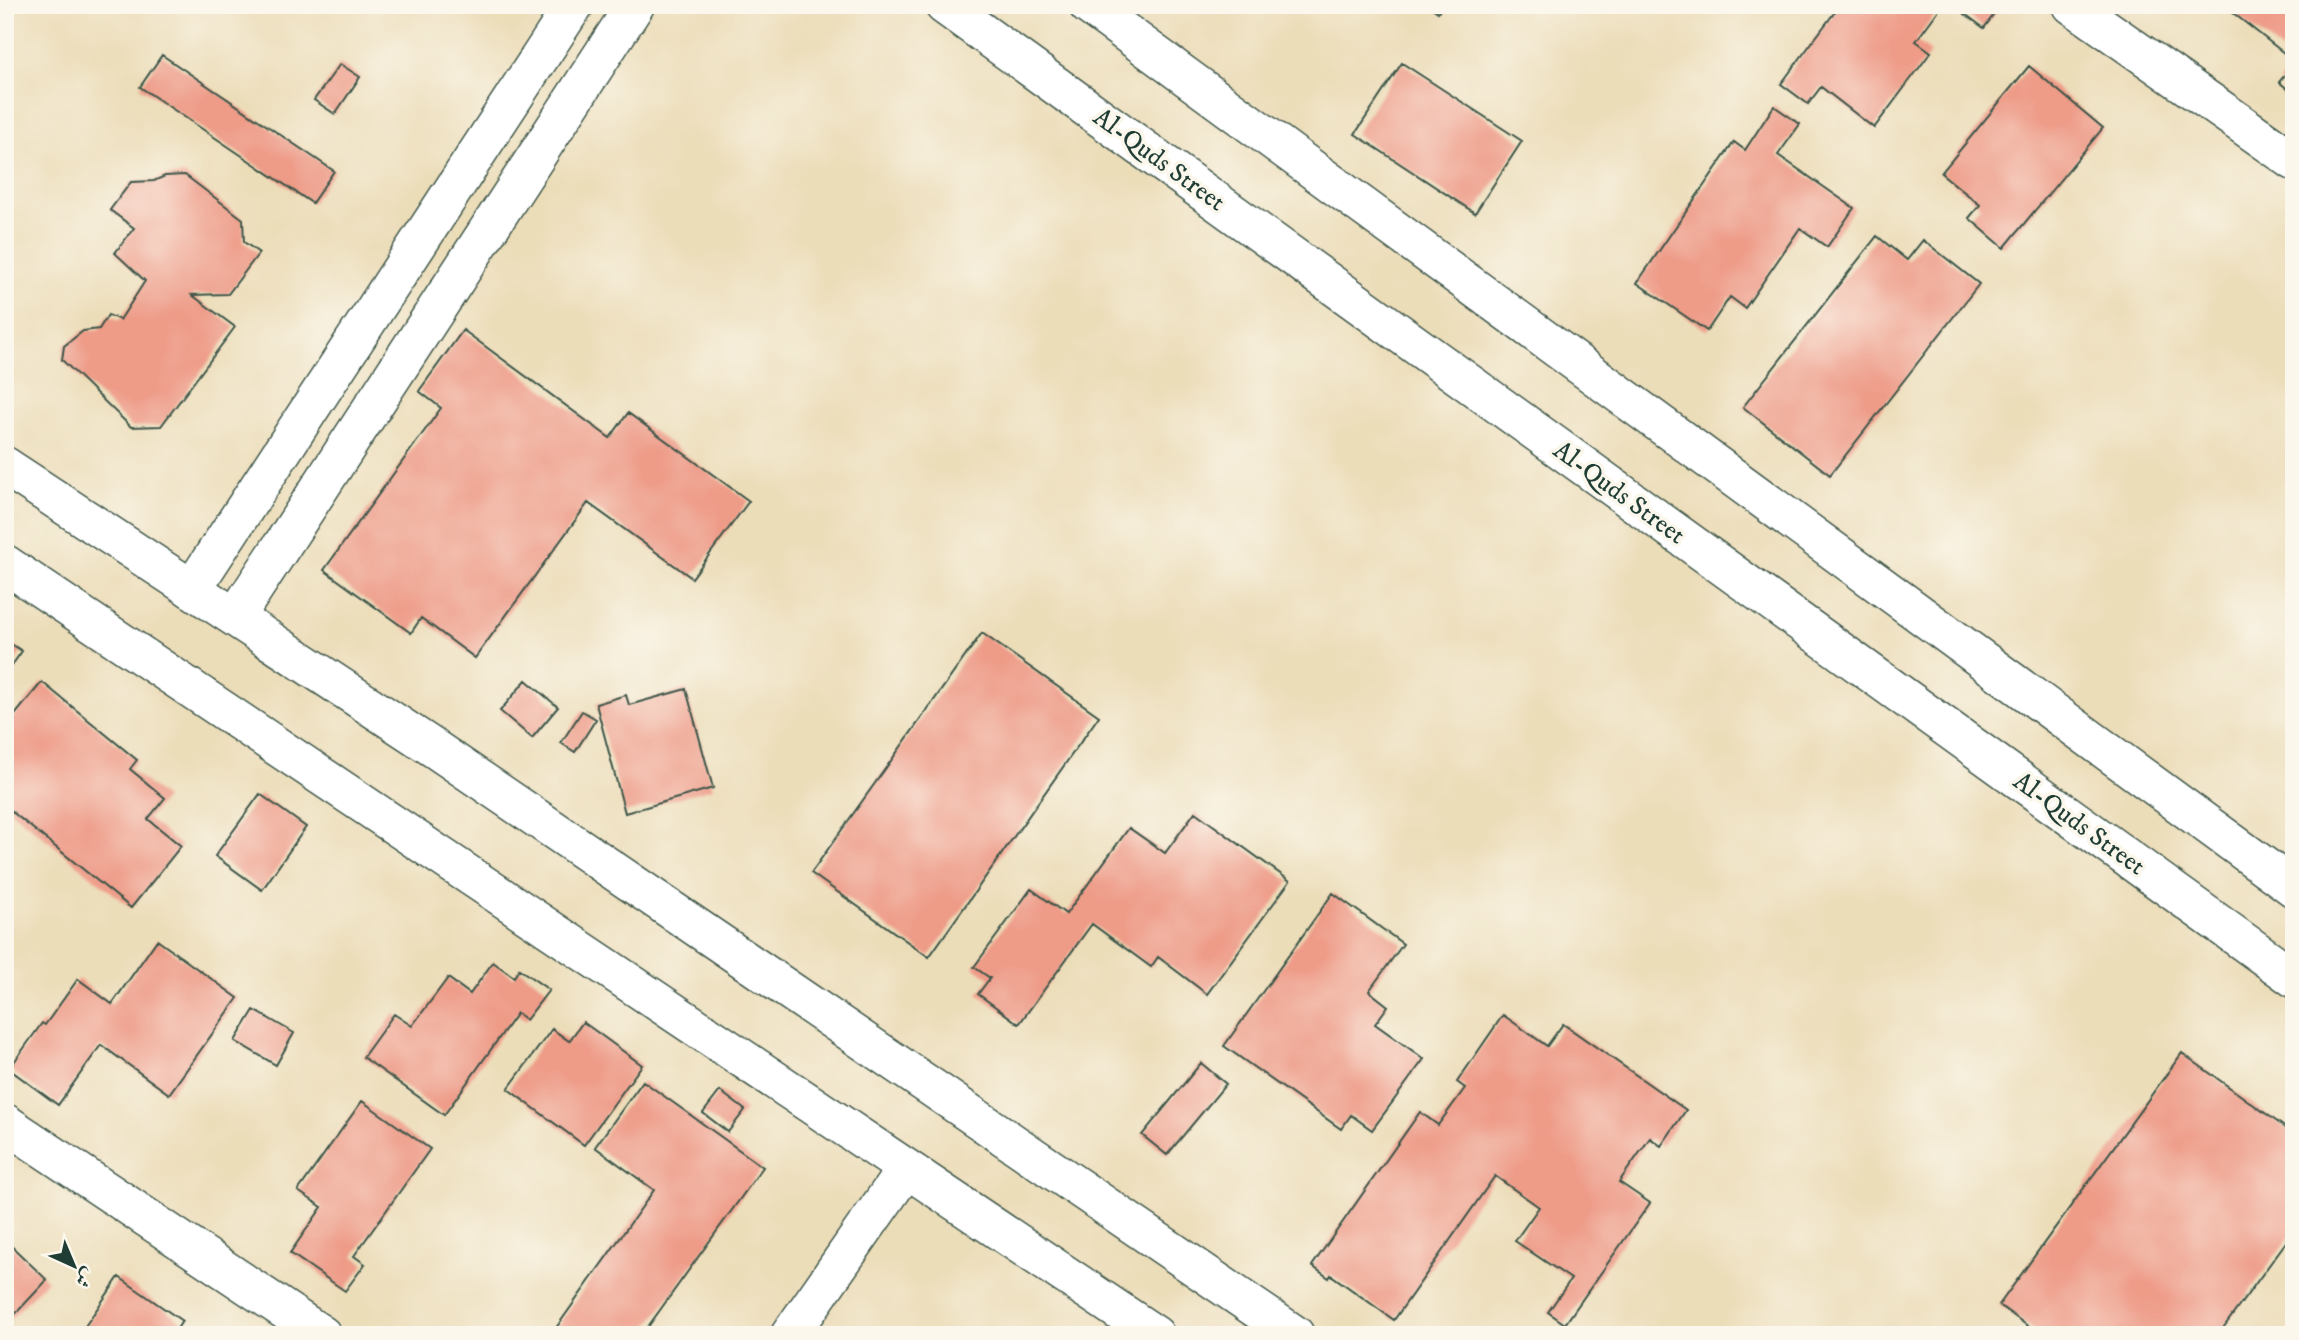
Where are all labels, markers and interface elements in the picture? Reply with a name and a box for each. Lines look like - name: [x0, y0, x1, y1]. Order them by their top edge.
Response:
- street label: Al-Quds Street: [1086, 101, 1232, 219]
- street label: Al-Quds Street: [1546, 434, 1692, 552]
- street label: Al-Quds Street: [2006, 765, 2152, 883]
- north arrow: [38, 1232, 108, 1302]
- text: ش: [70, 1262, 100, 1292]

